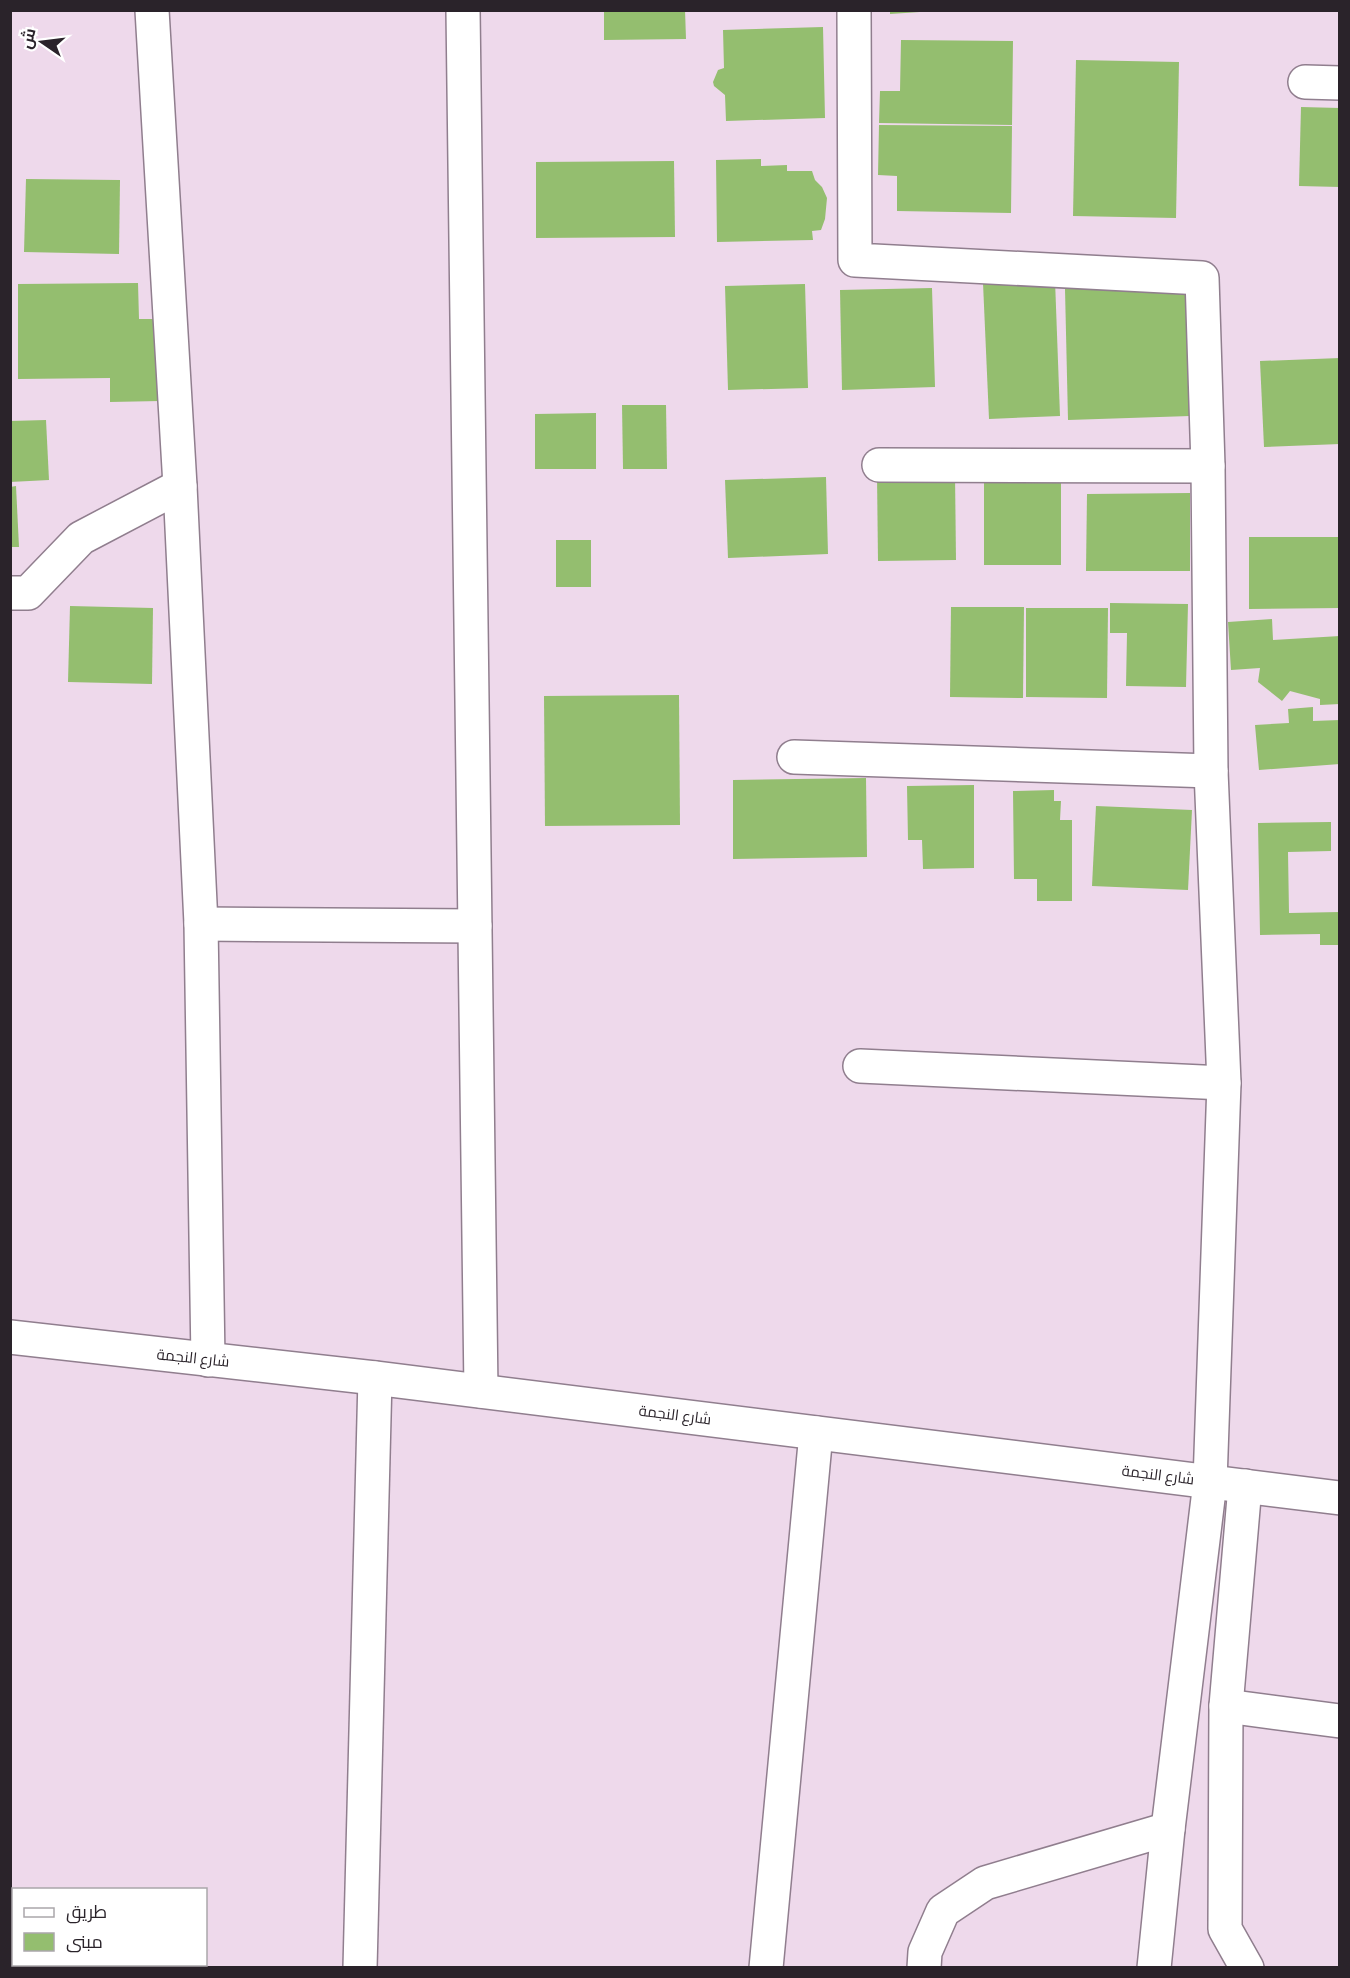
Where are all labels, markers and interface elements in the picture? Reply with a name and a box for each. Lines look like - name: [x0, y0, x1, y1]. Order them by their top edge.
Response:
- north arrow: [12, 12, 72, 72]
- text: ش: [15, 26, 40, 51]
- street label: شارع النجمة: [156, 1344, 230, 1373]
- street label: شارع النجمة: [637, 1401, 712, 1430]
- street label: شارع النجمة: [1120, 1461, 1195, 1490]
- legend: [12, 1888, 207, 1966]
- text: طريق: [66, 1900, 107, 1924]
- text: مبنى: [66, 1930, 103, 1953]

